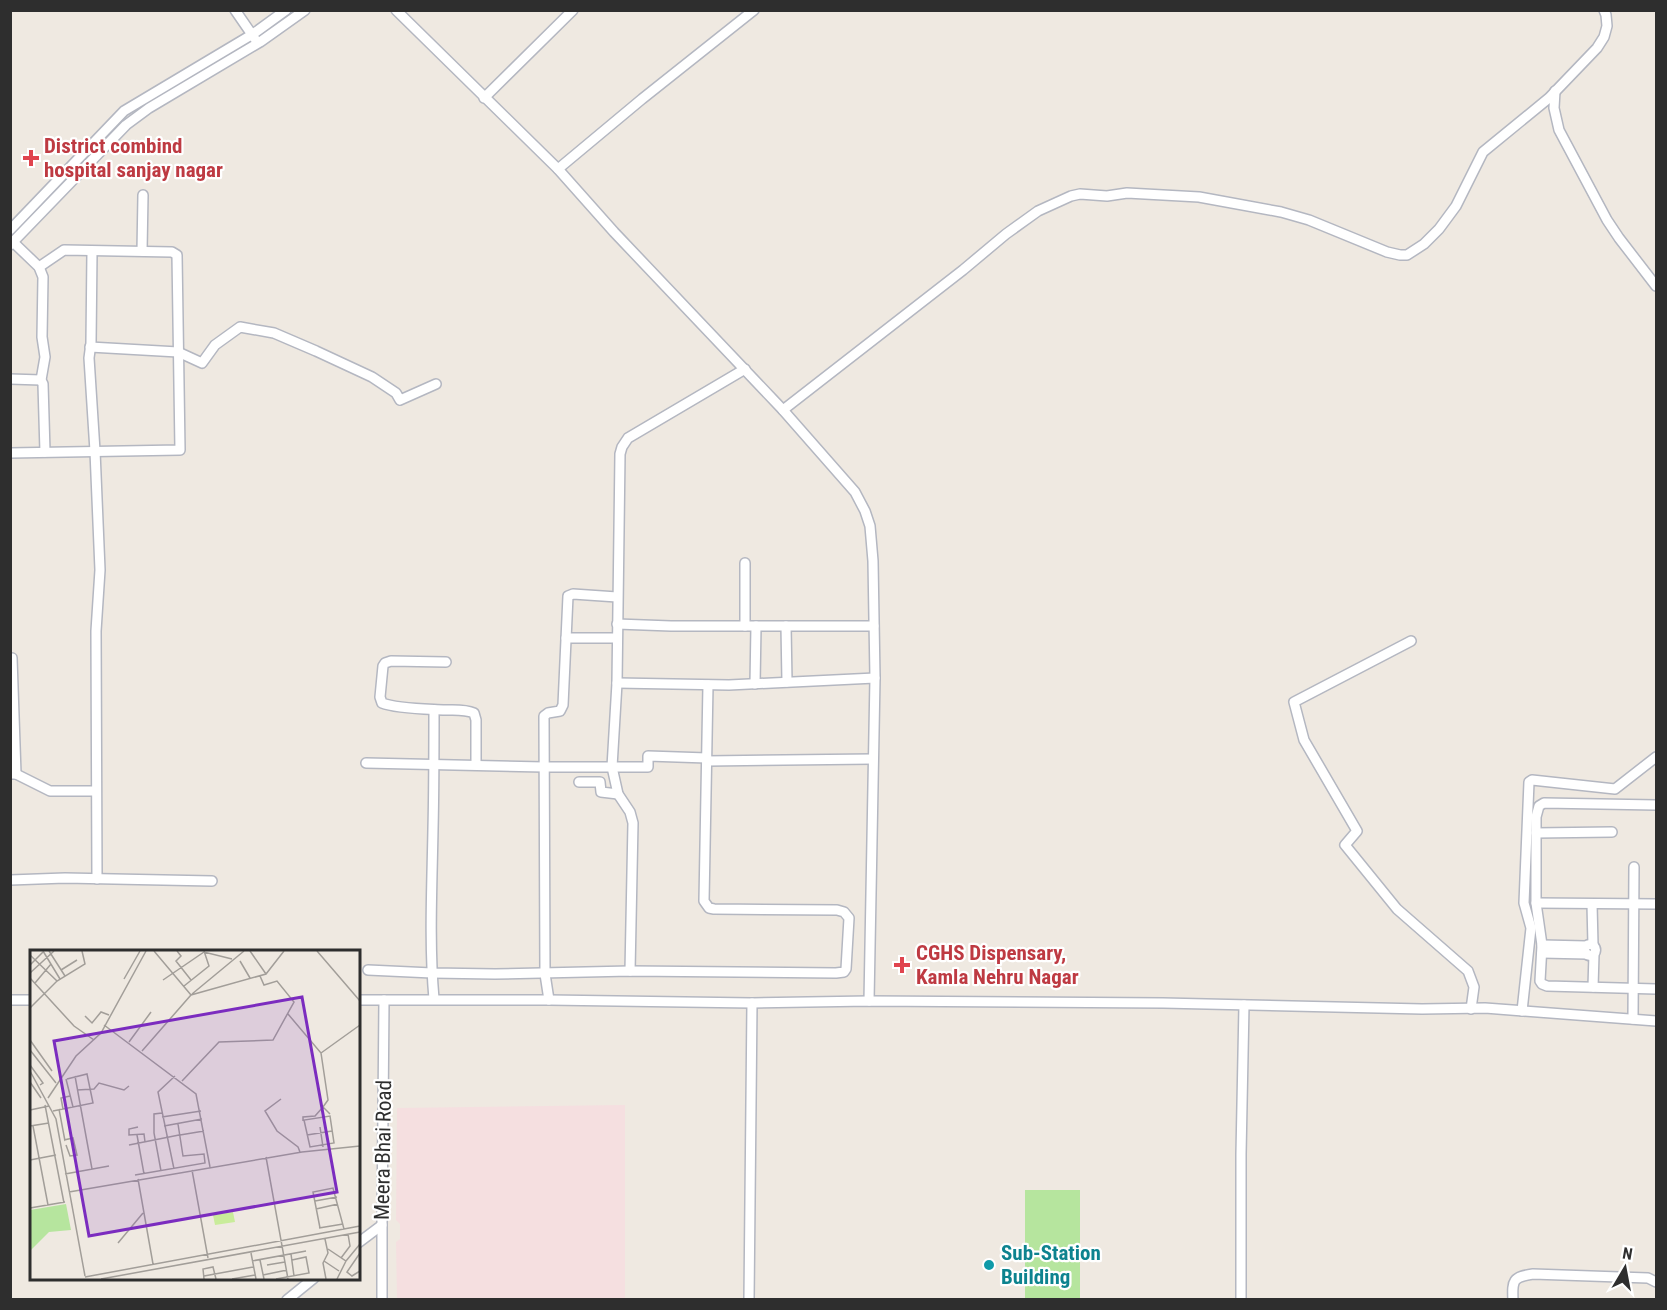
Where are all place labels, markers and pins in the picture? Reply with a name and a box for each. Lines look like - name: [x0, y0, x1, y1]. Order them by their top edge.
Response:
- place label: District combind hospital sanjay nagar: [44, 134, 223, 182]
- marker: District combind hospital sanjay nagar: [22, 149, 40, 167]
- place label: CGHS Dispensary, Kamla Nehru Nagar: [916, 941, 1079, 989]
- marker: CGHS Dispensary, Kamla Nehru Nagar: [893, 956, 911, 974]
- place label: Sub-Station Building: [1001, 1241, 1101, 1289]
- marker: Sub-Station Building: [982, 1258, 996, 1272]

